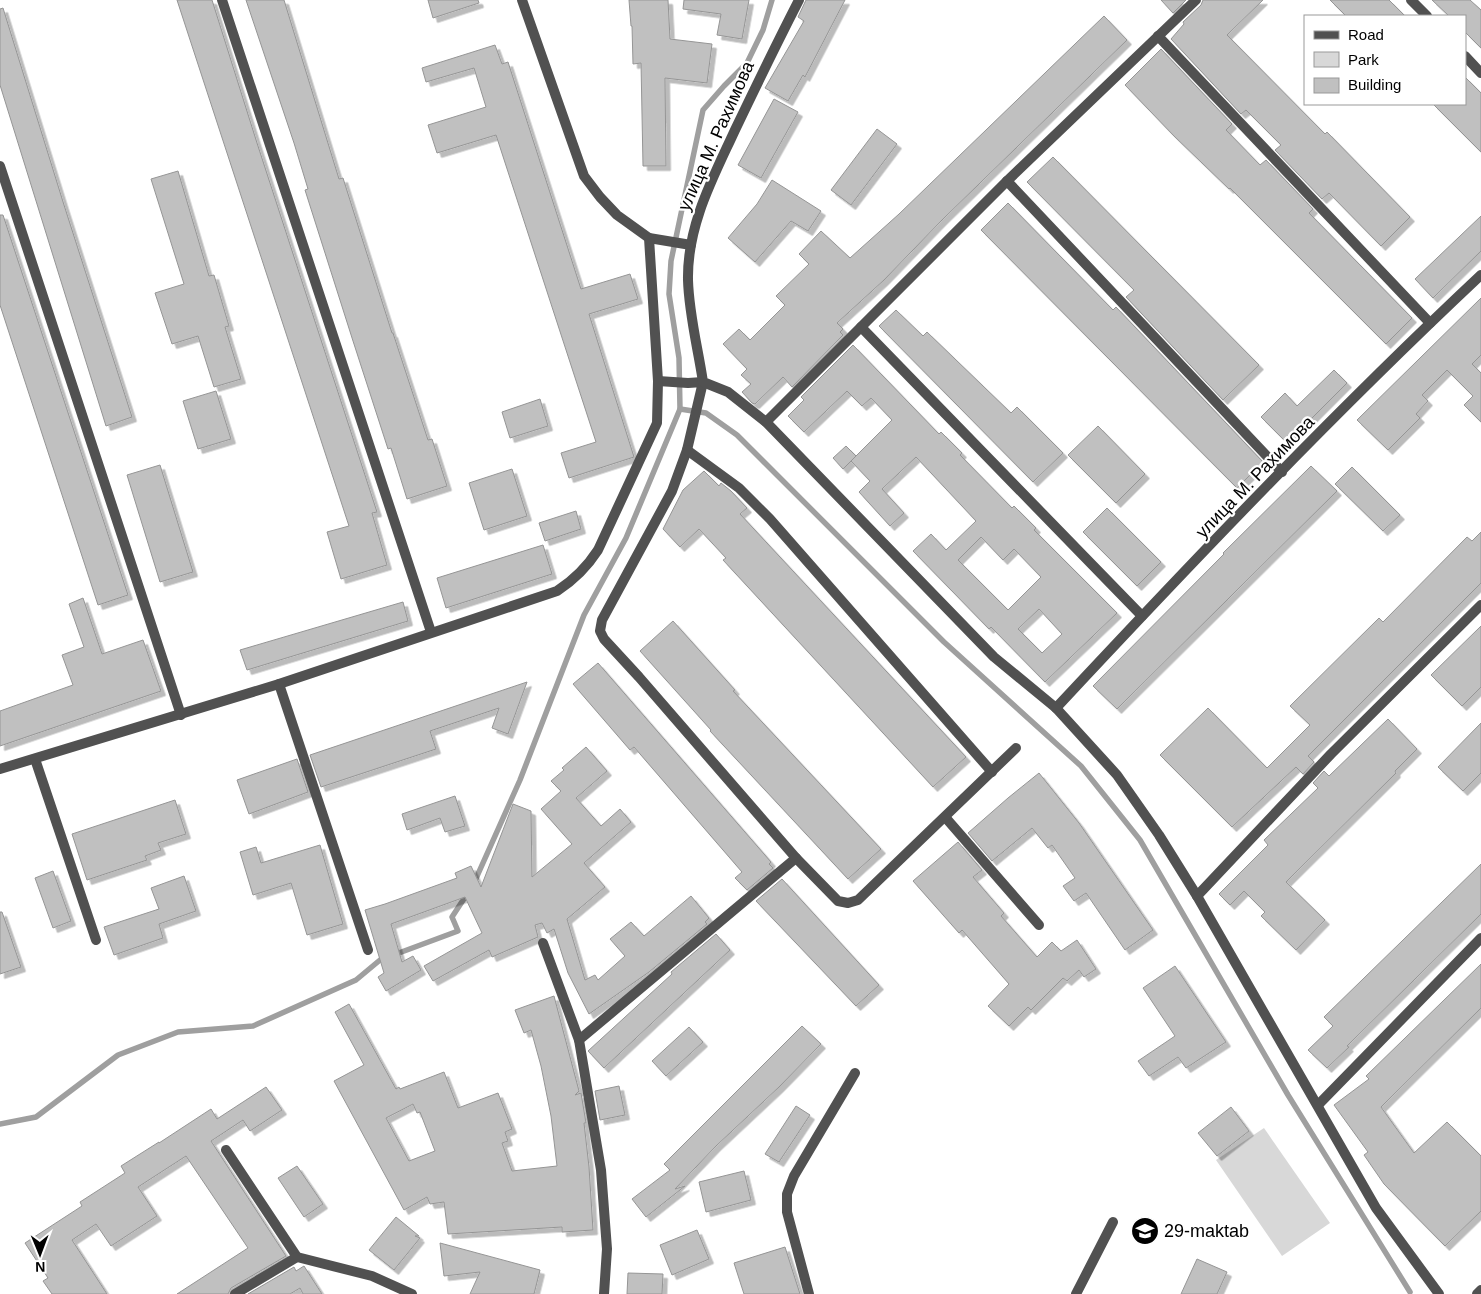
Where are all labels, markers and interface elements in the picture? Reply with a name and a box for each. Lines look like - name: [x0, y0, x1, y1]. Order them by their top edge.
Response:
- legend: [1304, 15, 1466, 105]
- text: Road: [1348, 26, 1384, 43]
- text: Park: [1348, 51, 1379, 68]
- street label: улица М. Рахимова: [674, 57, 758, 214]
- text: Building: [1348, 76, 1401, 93]
- street label: улица М. Рахимова: [1192, 411, 1319, 542]
- school or university icon: 29-maktab: [1130, 1216, 1160, 1246]
- place label: 29-maktab: [1164, 1221, 1249, 1241]
- north arrow: [15, 1229, 65, 1279]
- text: N: [35, 1259, 45, 1275]

